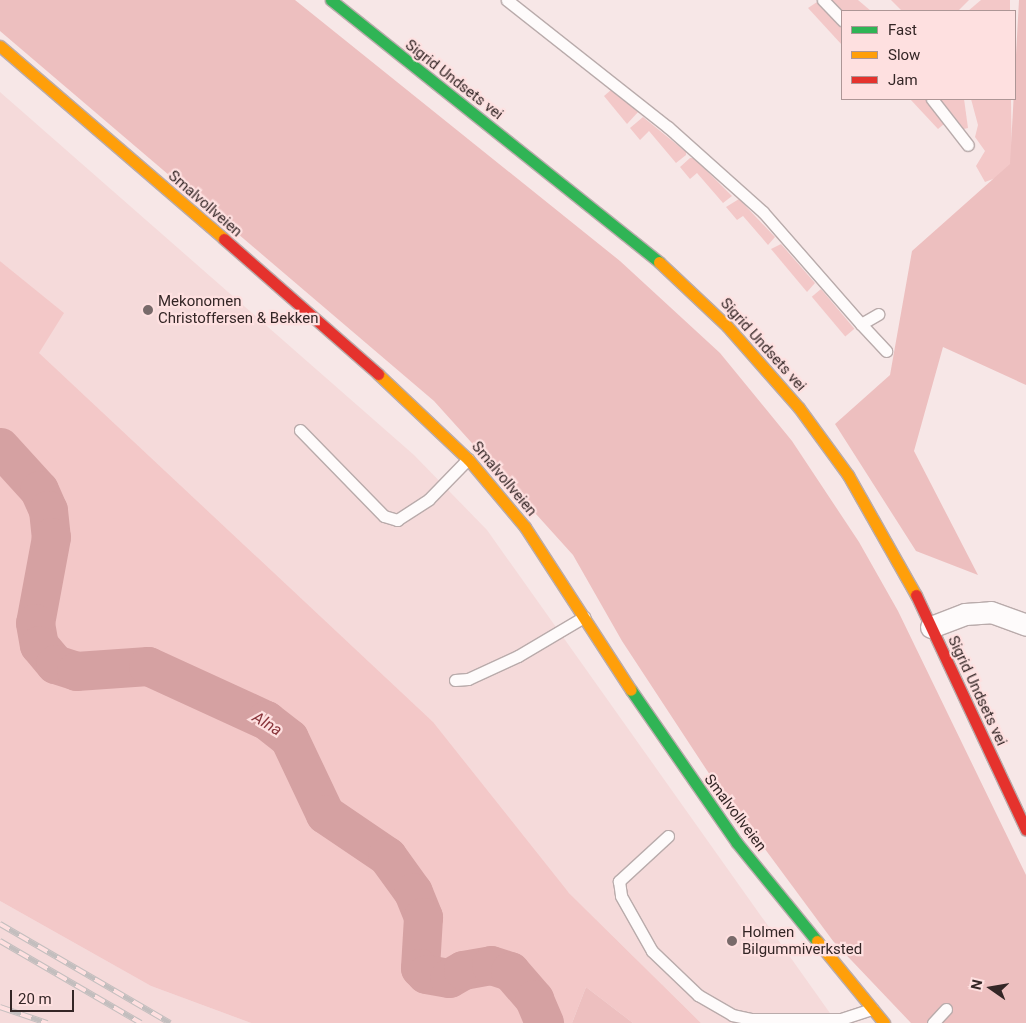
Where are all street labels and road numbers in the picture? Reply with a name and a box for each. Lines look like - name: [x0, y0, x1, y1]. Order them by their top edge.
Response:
- street label: Sigrid Undsets vei: [401, 36, 507, 124]
- street label: Smalvollveien: [164, 167, 246, 241]
- street label: Sigrid Undsets vei: [716, 295, 810, 395]
- street label: Smalvollveien: [468, 438, 540, 520]
- street label: Sigrid Undsets vei: [944, 633, 1010, 749]
- street label: Smalvollveien: [700, 771, 770, 855]

